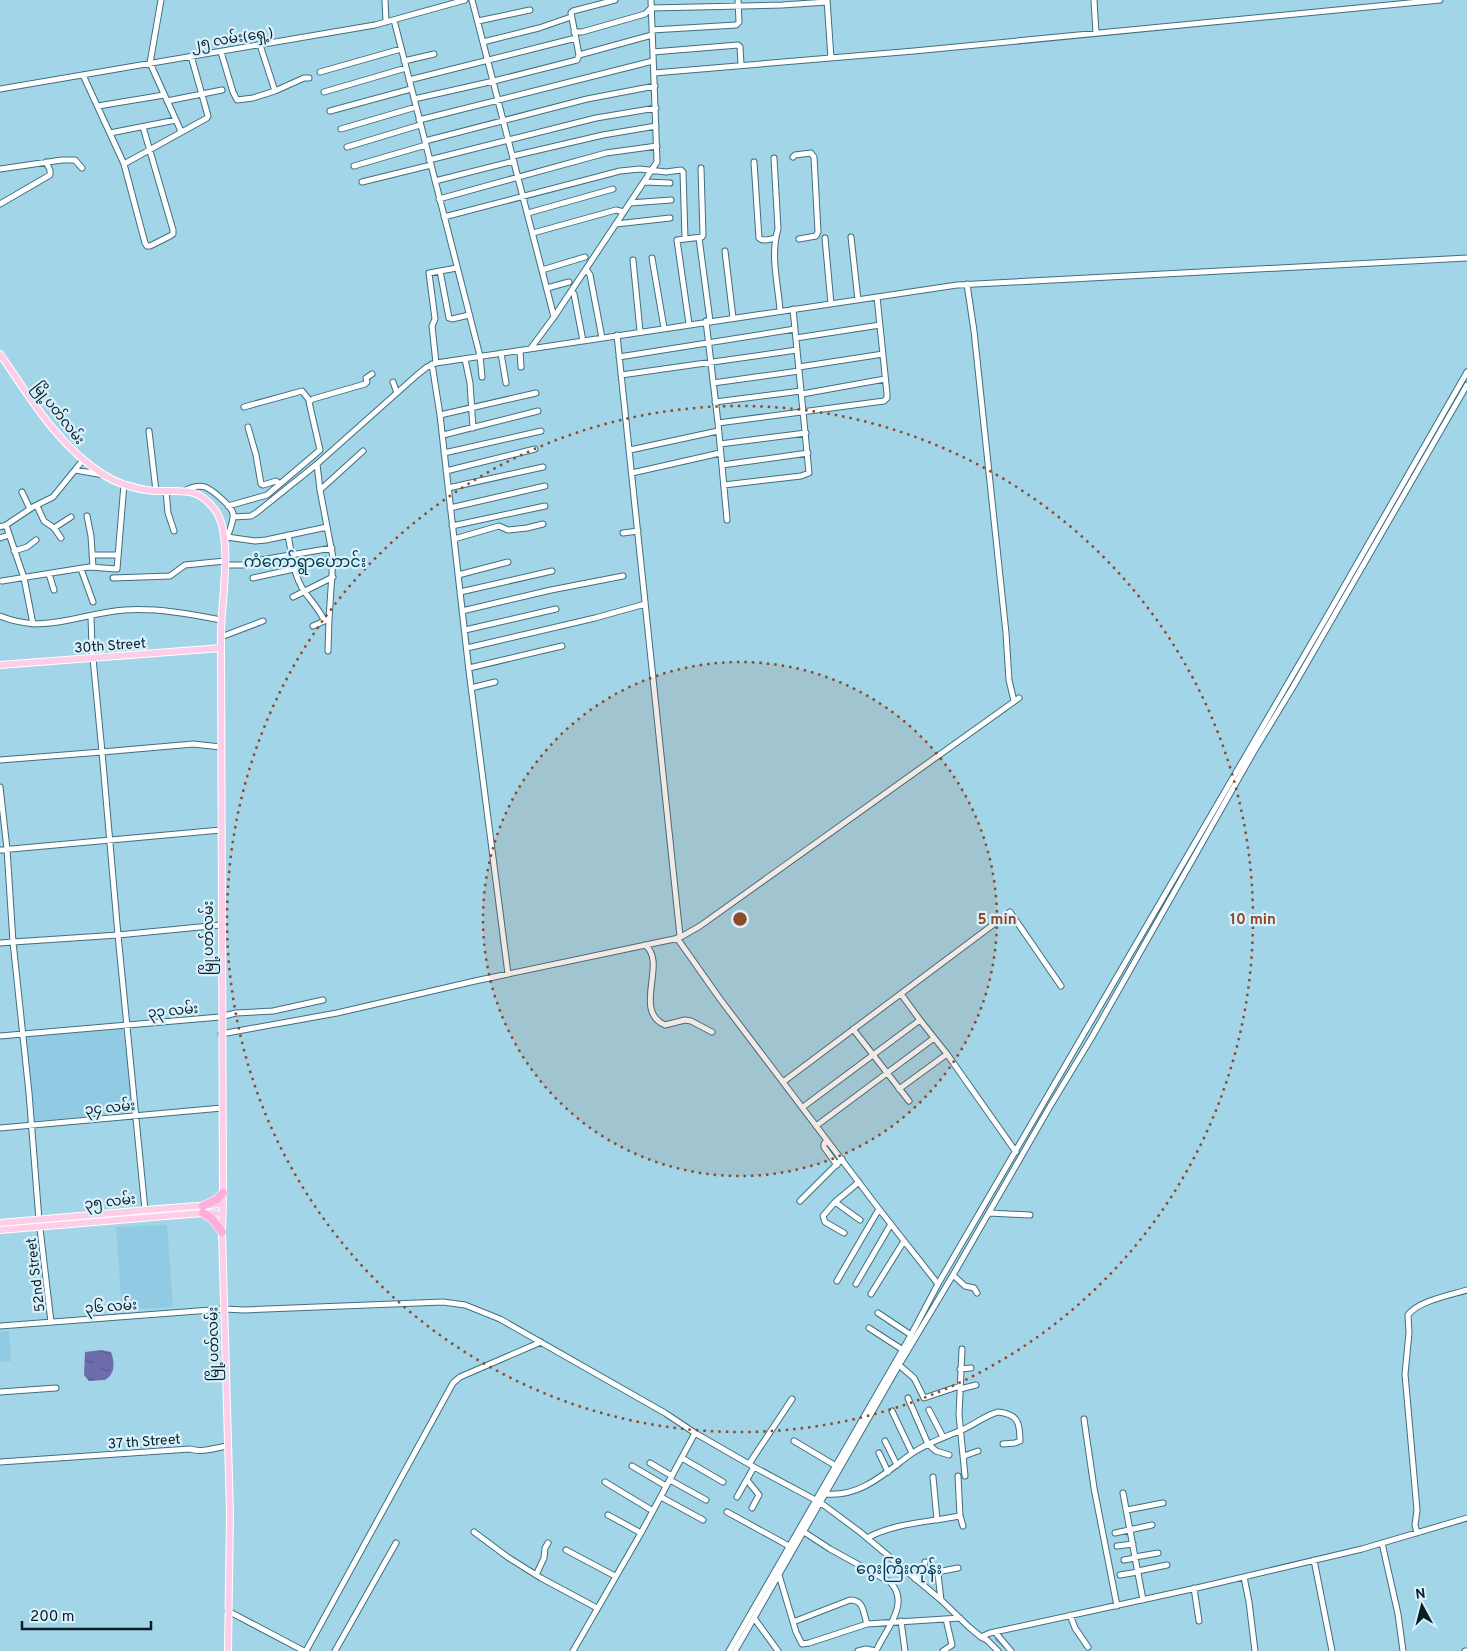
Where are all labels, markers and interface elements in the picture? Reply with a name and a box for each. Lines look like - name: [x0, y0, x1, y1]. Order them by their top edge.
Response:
- street label: ၂၅ လမ်း(ရှေ့): [190, 22, 275, 56]
- street label: မြို့ပတ်လမ်း: [27, 377, 90, 450]
- district label: ကံကော်ရွာဟောင်း: [244, 550, 366, 575]
- street label: 30th Street: [74, 636, 147, 657]
- street label: မြို့ပတ်လမ်း: [198, 901, 220, 975]
- centre of rings: [731, 910, 749, 928]
- text: 5 min: [977, 911, 1017, 930]
- text: 10 min: [1230, 911, 1276, 930]
- street label: ၃၃ လမ်း: [147, 998, 199, 1024]
- street label: ၃၄ လမ်း: [84, 1095, 136, 1121]
- street label: ၃၅ လမ်း: [83, 1188, 137, 1216]
- street label: 52nd Street: [23, 1237, 49, 1313]
- street label: ၃၆ လမ်း: [84, 1294, 138, 1320]
- street label: မြို့ပတ်လမ်း: [202, 1307, 226, 1381]
- street label: 37 th Street: [107, 1431, 181, 1454]
- district label: ဂွေးကြီးကုန်း: [856, 1557, 942, 1583]
- north arrow: [1397, 1581, 1447, 1631]
- text: N: [1415, 1586, 1427, 1604]
- scale bar: [22, 1598, 151, 1630]
- text: 200 m: [30, 1608, 75, 1627]

